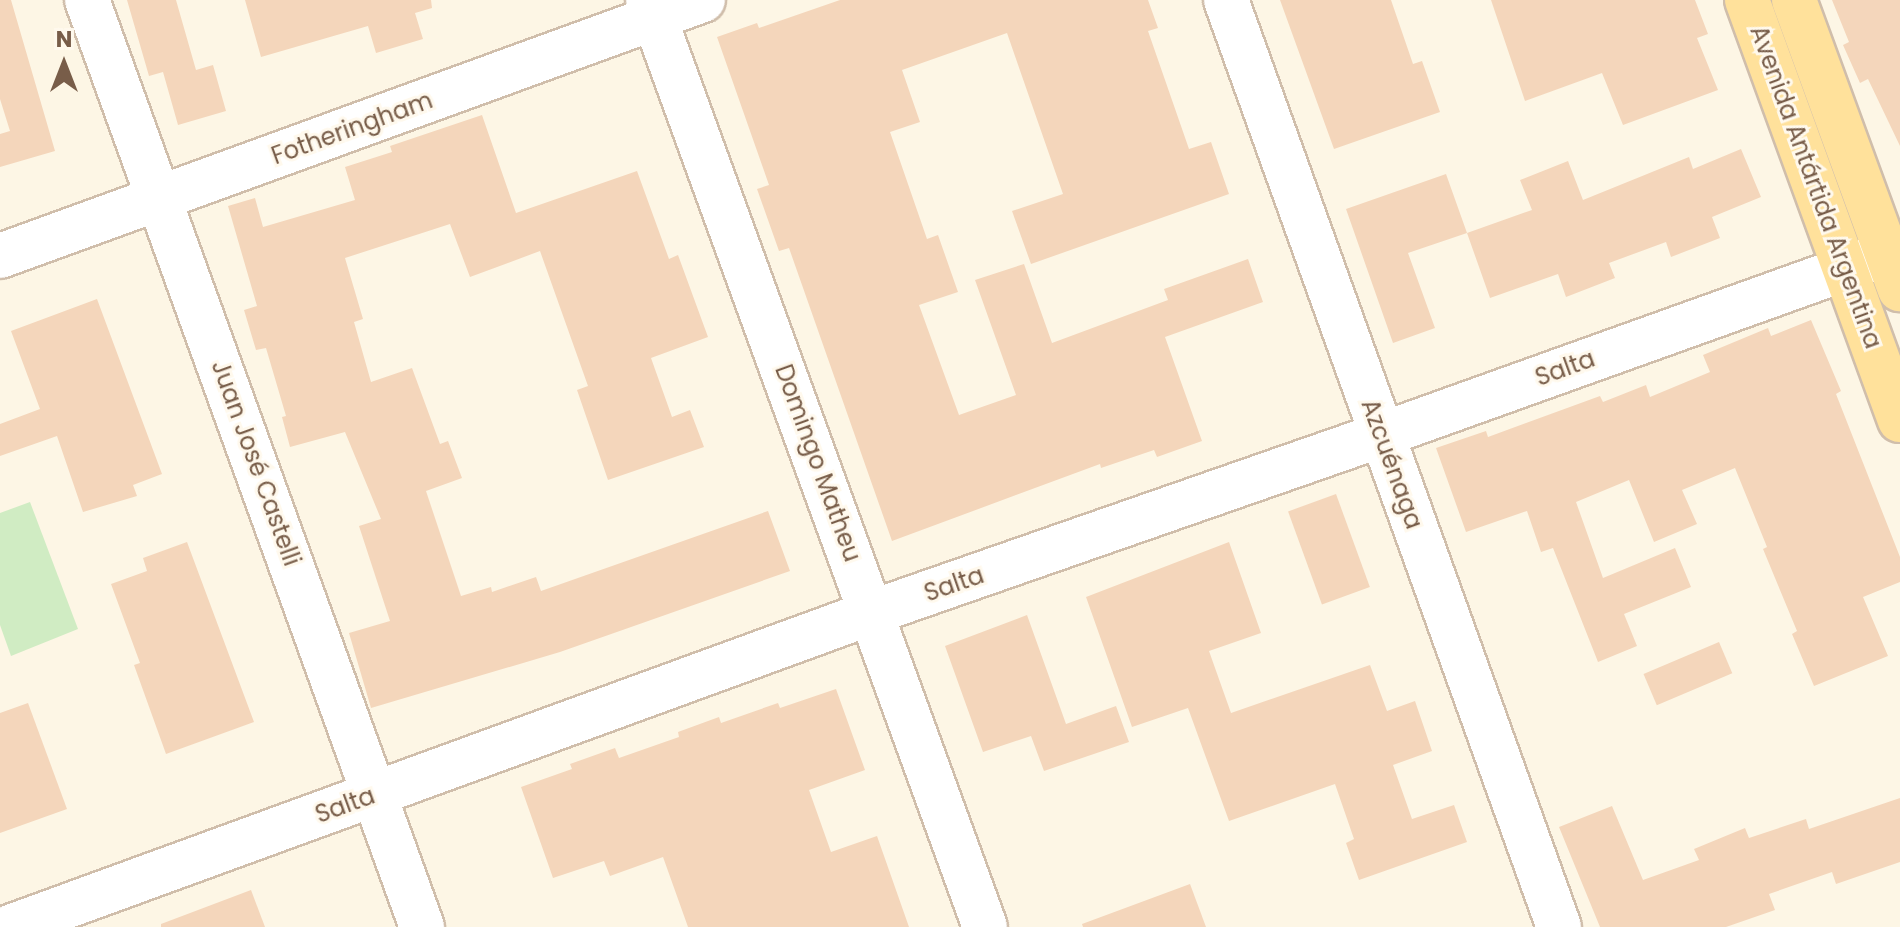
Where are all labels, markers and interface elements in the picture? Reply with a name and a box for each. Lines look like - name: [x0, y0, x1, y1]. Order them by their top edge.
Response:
- street label: Avenida Antártida Argentina: [1744, 22, 1888, 352]
- north arrow: [24, 24, 104, 104]
- text: N: [56, 24, 72, 55]
- street label: Fotheringham: [268, 86, 436, 170]
- street label: Salta: [1531, 344, 1599, 392]
- street label: Juan José Castelli: [205, 356, 307, 570]
- street label: Domingo Matheu: [769, 361, 867, 565]
- street label: Azcuénaga: [1355, 395, 1429, 533]
- street label: Salta: [920, 560, 988, 608]
- street label: Salta: [311, 781, 379, 829]

